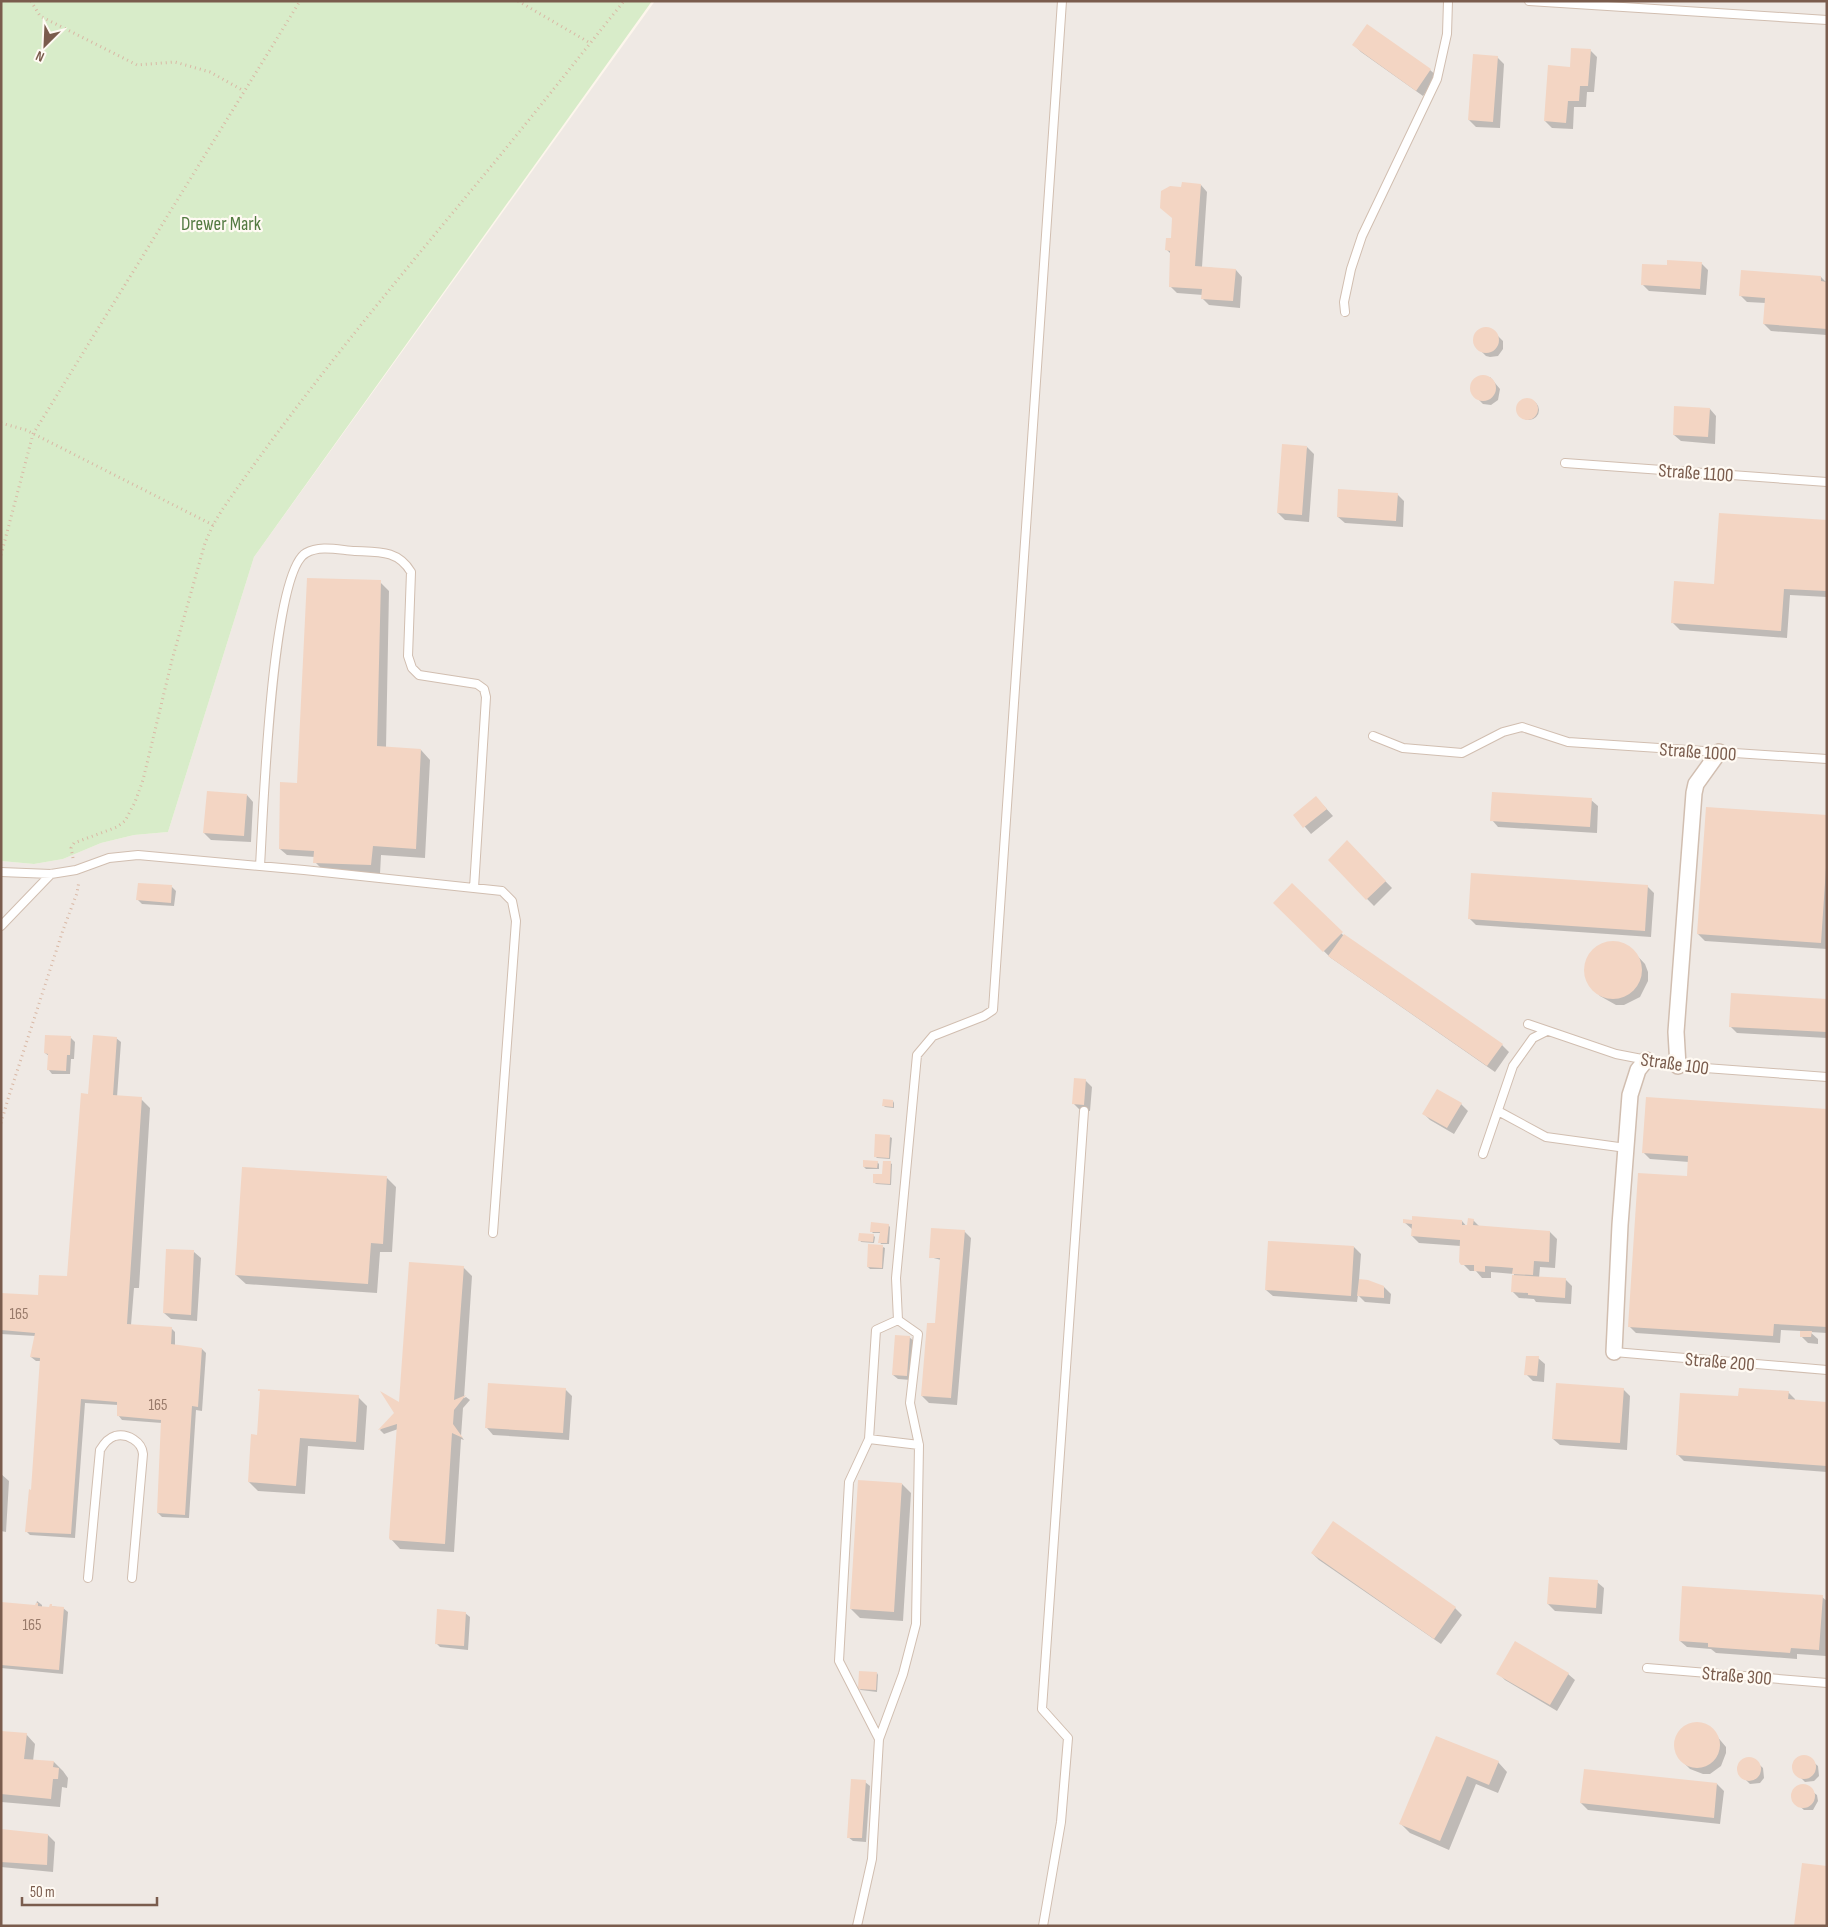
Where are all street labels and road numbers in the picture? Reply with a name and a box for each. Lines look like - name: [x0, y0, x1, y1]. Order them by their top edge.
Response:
- street label: Straße 1100: [1658, 459, 1734, 488]
- street label: Straße 1000: [1659, 738, 1737, 767]
- street label: Straße 100: [1639, 1048, 1710, 1081]
- street label: Straße 200: [1684, 1348, 1756, 1377]
- street label: Straße 300: [1701, 1662, 1773, 1691]

